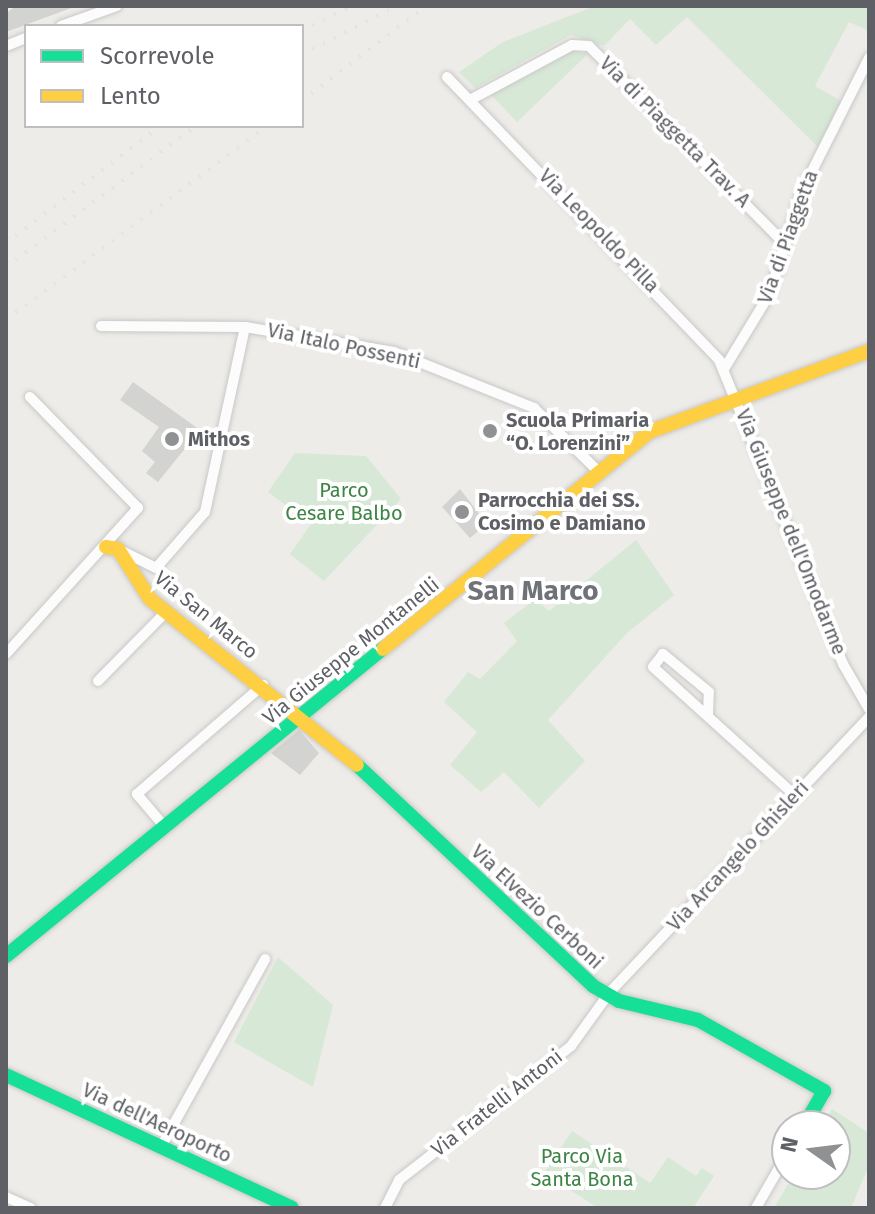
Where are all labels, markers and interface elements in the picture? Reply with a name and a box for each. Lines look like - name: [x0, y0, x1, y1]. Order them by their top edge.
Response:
- legend: [24, 24, 304, 128]
- text: Scorrevole: [100, 42, 215, 70]
- street label: Via di Piaggetta Trav. A: [595, 52, 755, 212]
- text: Lento: [100, 82, 161, 110]
- street label: Via Leopoldo Pilla: [534, 164, 664, 298]
- street label: Via di Piaggetta: [753, 167, 823, 307]
- street label: Via Italo Possenti: [265, 318, 423, 374]
- street label: Via Giuseppe dell'Omodarme: [731, 406, 851, 658]
- place label: Scuola Primaria “O. Lorenzini”: [506, 408, 649, 455]
- marker: Scuola Primaria “O. Lorenzini”: [481, 422, 499, 440]
- place label: Mithos: [188, 427, 250, 451]
- marker: Mithos: [163, 430, 181, 448]
- park label: Parco Cesare Balbo: [285, 478, 403, 525]
- place label: Parrocchia dei SS. Cosimo e Damiano: [478, 488, 646, 535]
- marker: Parrocchia dei SS. Cosimo e Damiano: [453, 503, 471, 521]
- street label: Via San Marco: [149, 566, 263, 664]
- street label: Via Giuseppe Montanelli: [258, 572, 444, 730]
- district label: San Marco: [467, 574, 599, 608]
- street label: Via Arcangelo Ghisleri: [662, 776, 814, 936]
- street label: Via Elvezio Cerboni: [466, 840, 608, 974]
- street label: Via Fratelli Antoni: [427, 1044, 567, 1162]
- street label: Via dell'Aeroporto: [78, 1078, 236, 1168]
- north arrow: [771, 1110, 851, 1190]
- text: N: [774, 1134, 804, 1155]
- park label: Parco Via Santa Bona: [530, 1145, 634, 1192]

